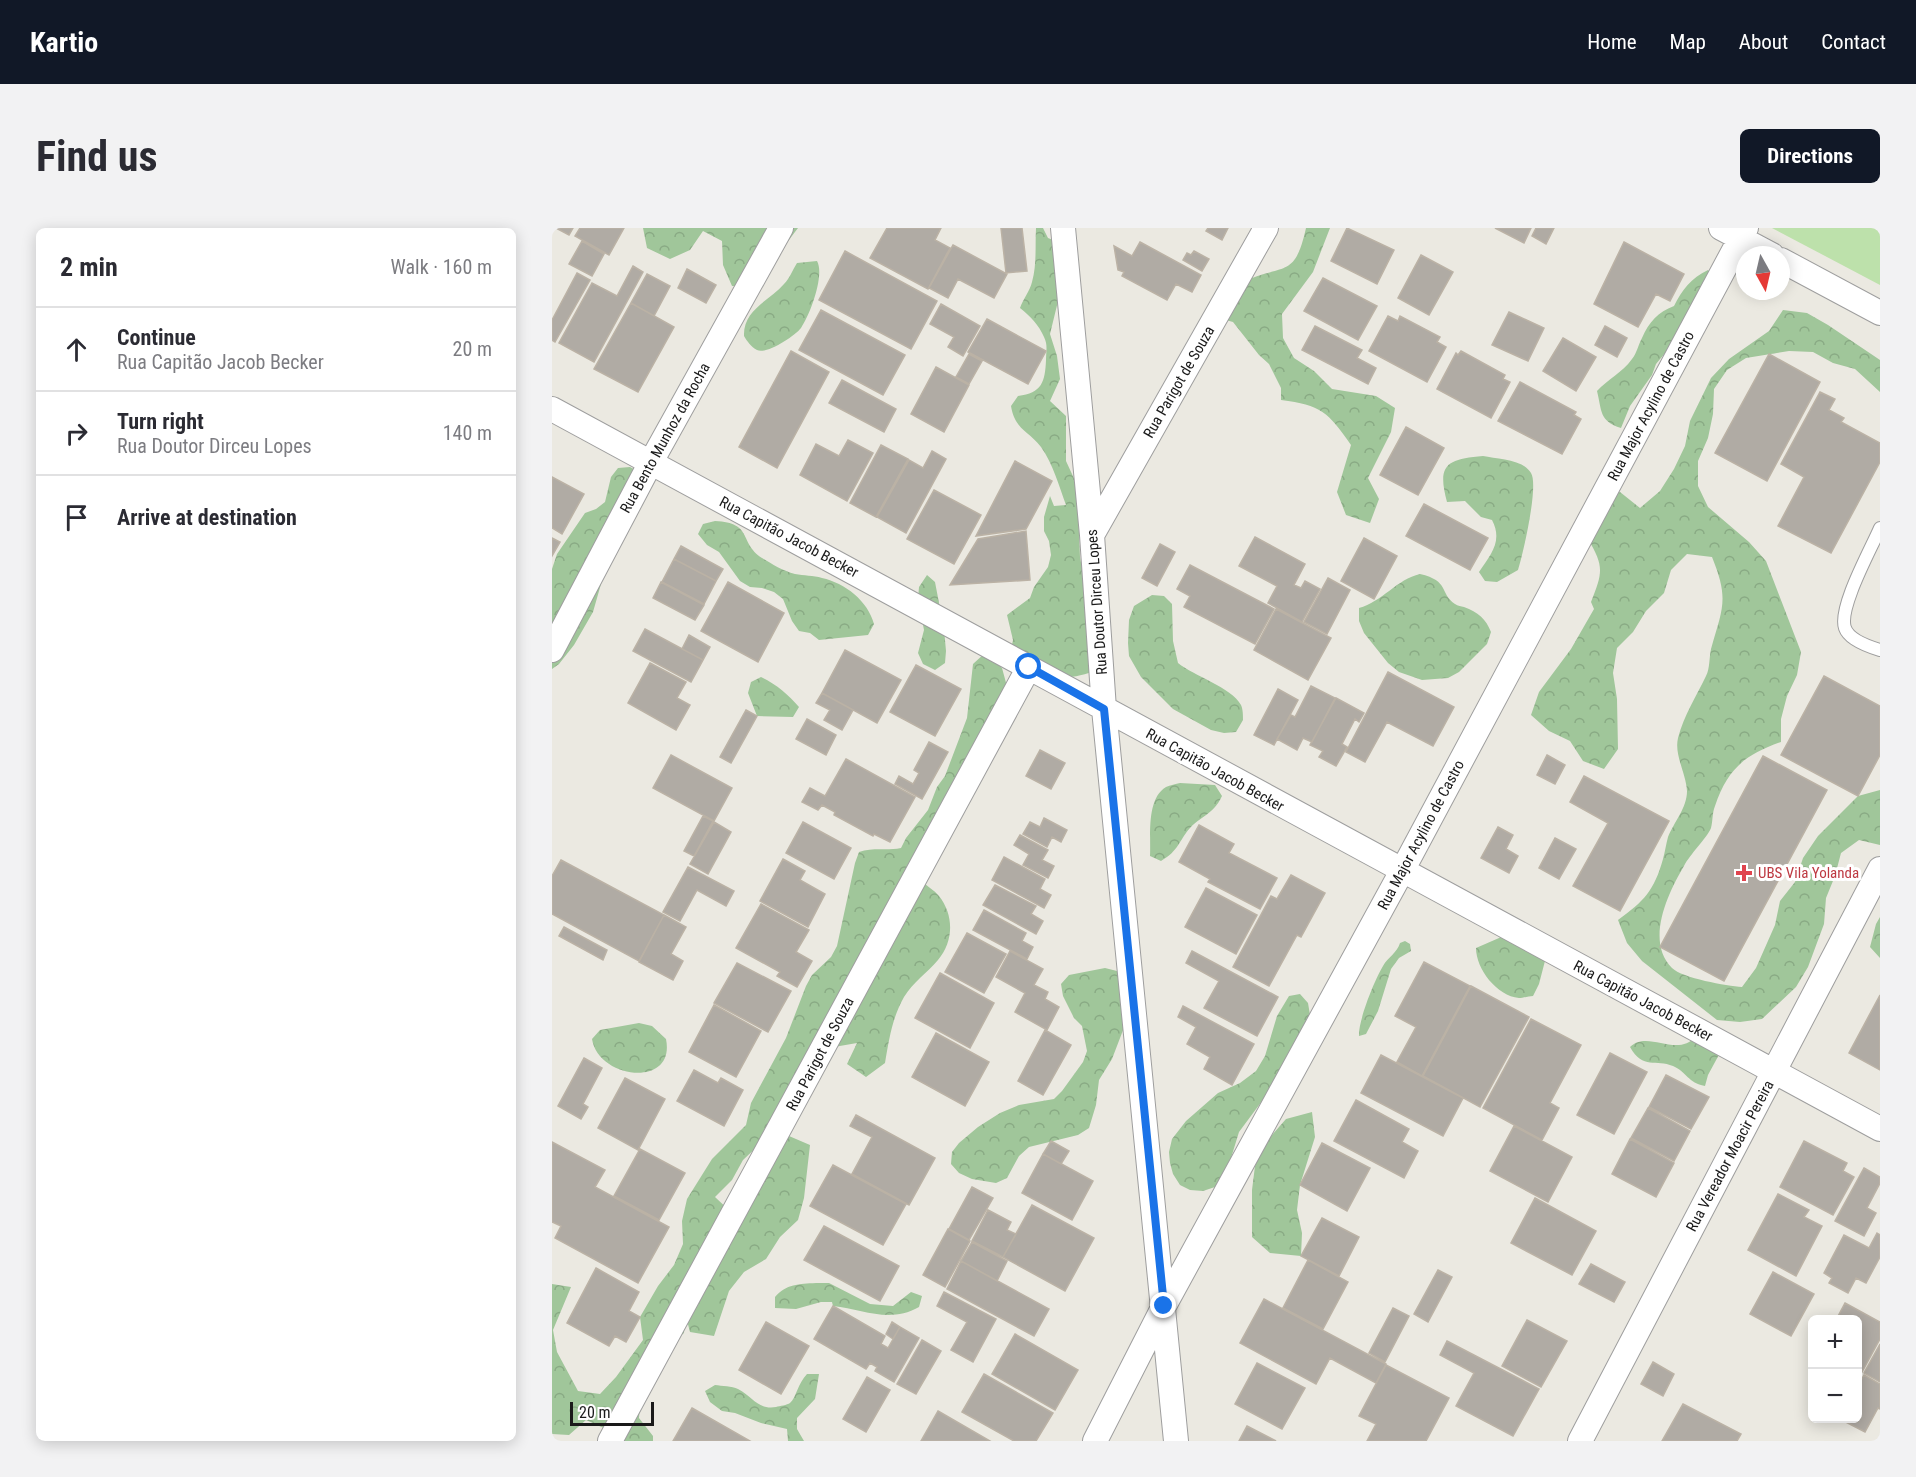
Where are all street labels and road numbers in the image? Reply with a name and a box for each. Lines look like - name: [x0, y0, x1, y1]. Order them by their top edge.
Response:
- street label: Rua Parigot de Souza: [1140, 323, 1218, 441]
- street label: Rua Major Acylino de Castro: [1604, 328, 1698, 484]
- street label: Rua Bento Munhoz da Rocha: [616, 360, 714, 516]
- street label: Rua Capitão Jacob Becker: [716, 493, 862, 582]
- street label: Rua Doutor Dirceu Lopes: [1083, 528, 1111, 675]
- street label: Rua Capitão Jacob Becker: [1143, 725, 1288, 816]
- street label: Rua Major Acylino de Castro: [1374, 757, 1468, 913]
- street label: Rua Capitão Jacob Becker: [1570, 957, 1716, 1046]
- street label: Rua Parigot de Souza: [782, 994, 858, 1114]
- street label: Rua Vereador Moacir Pereira: [1682, 1077, 1778, 1235]

